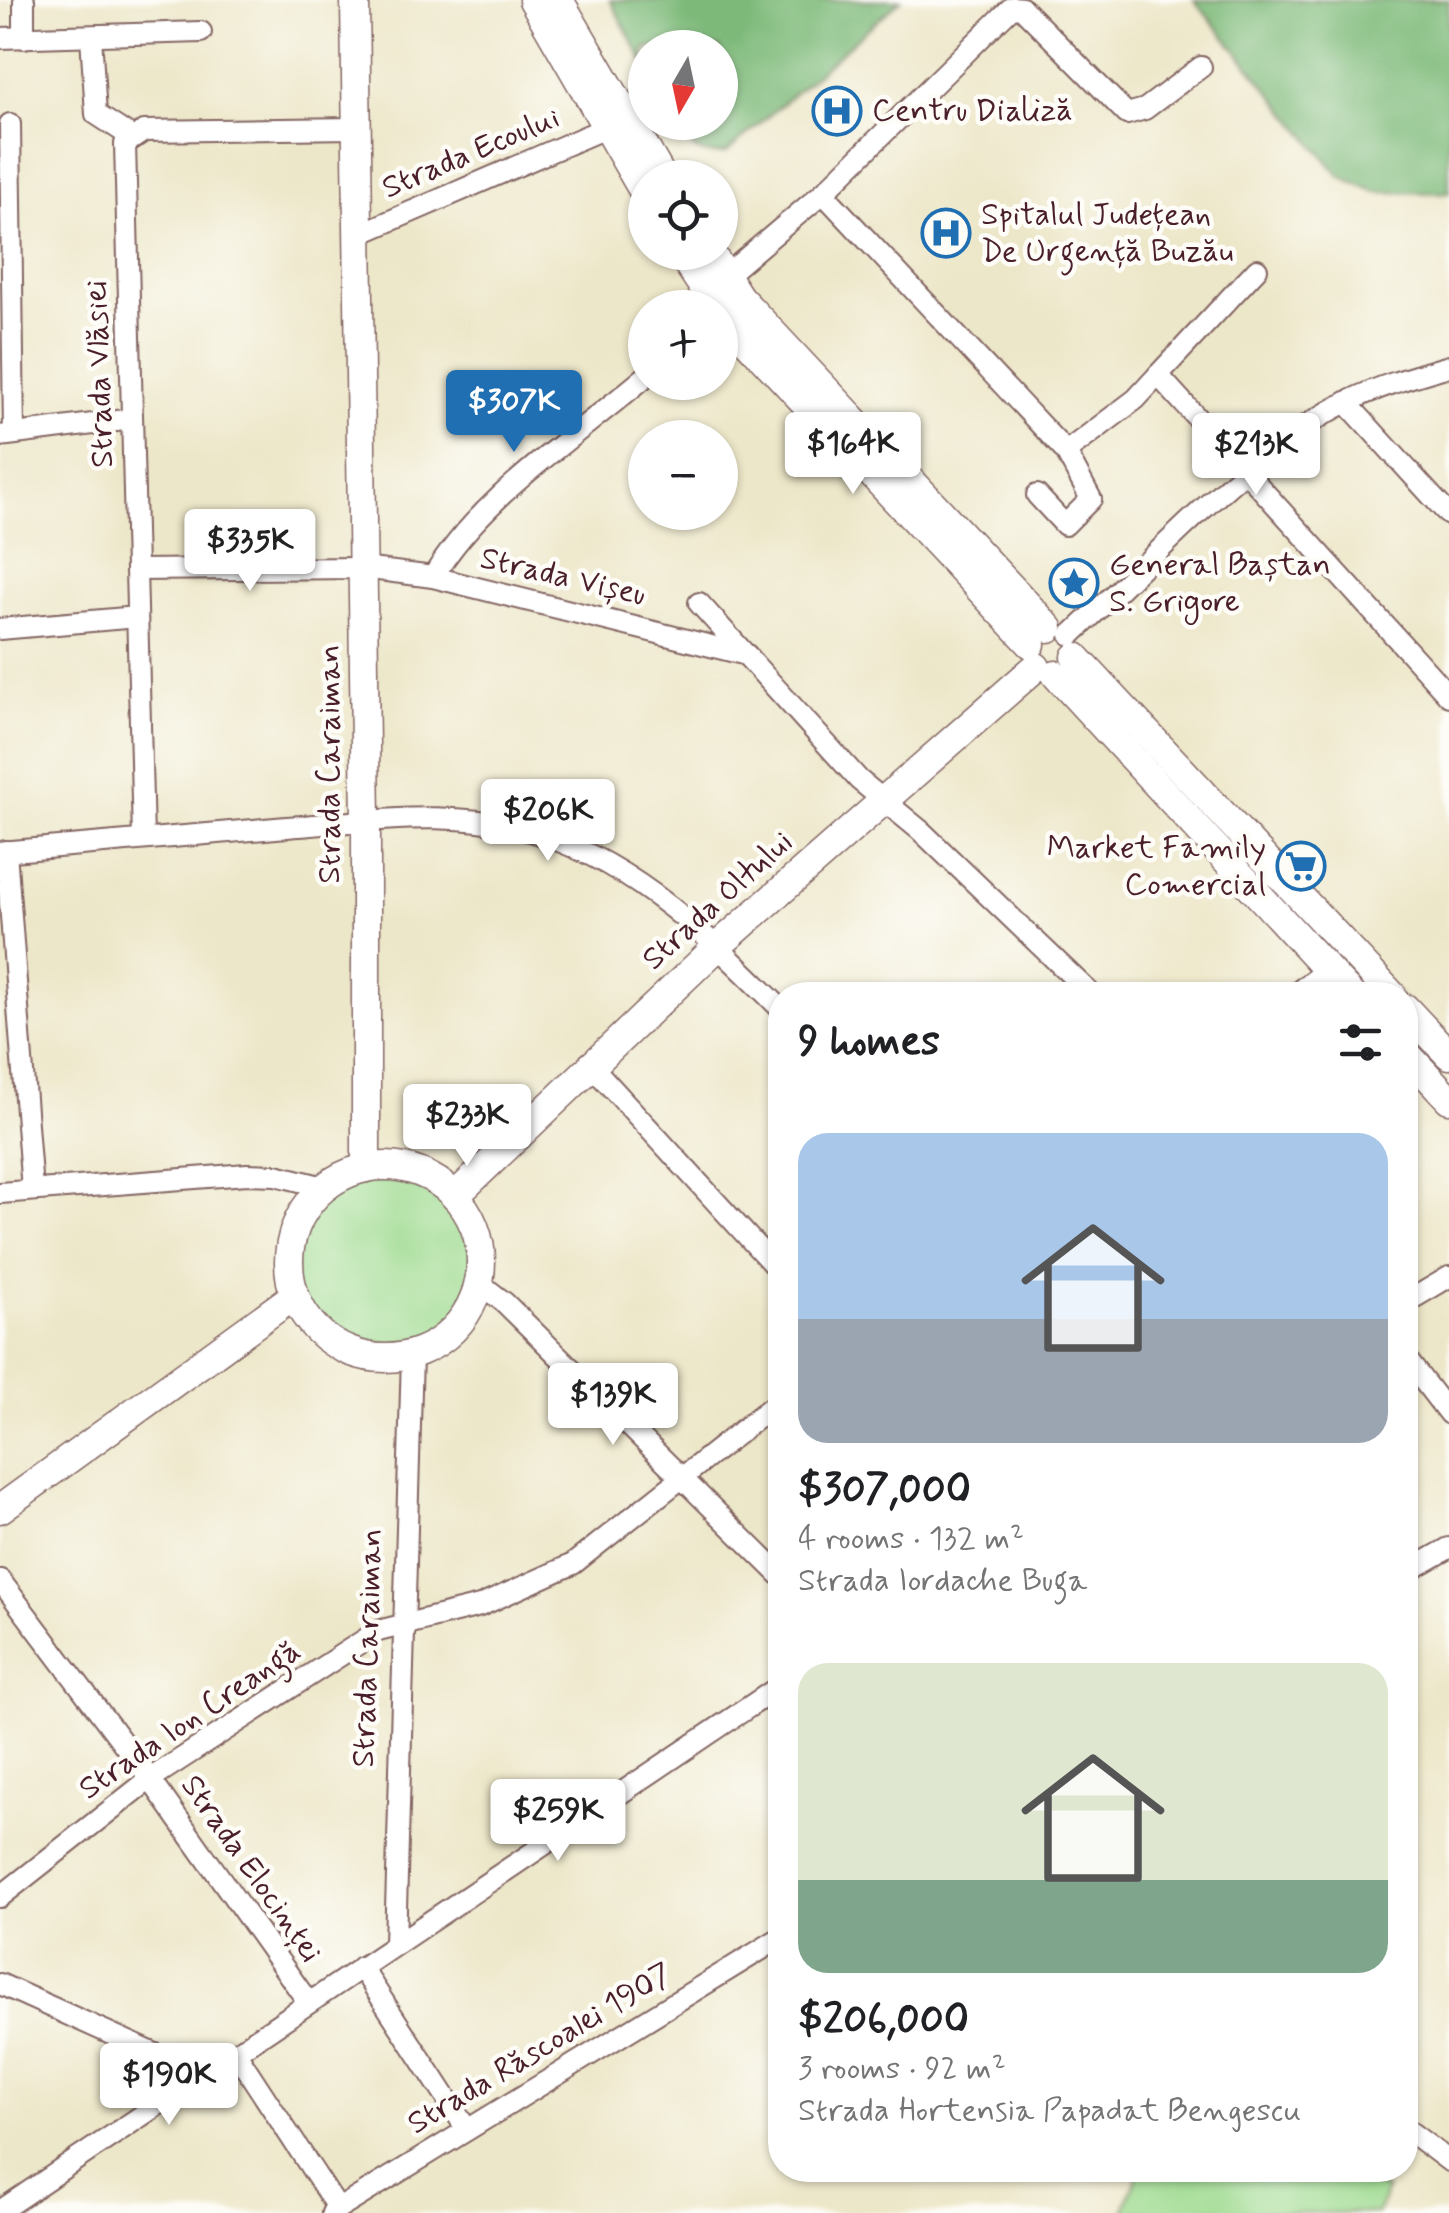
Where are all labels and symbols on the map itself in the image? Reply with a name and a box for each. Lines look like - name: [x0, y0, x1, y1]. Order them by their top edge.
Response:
- north arrow: [628, 30, 738, 140]
- hospital icon: Centru Dializă: [811, 85, 863, 137]
- place label: Centru Dializă: [872, 90, 1073, 132]
- street label: Strada Ecoului: [376, 97, 566, 209]
- place label: Spitalul Județean De Urgență Buzău: [981, 194, 1233, 276]
- hospital icon: Spitalul Județean De Urgență Buzău: [920, 207, 972, 259]
- street label: Strada Vlăsiei: [76, 279, 124, 469]
- pin: $307K: [444, 370, 584, 455]
- pin: $164K: [783, 412, 923, 497]
- pin: $213K: [1186, 413, 1326, 498]
- pin: $335K: [180, 509, 320, 594]
- street label: Strada Vișeu: [476, 538, 650, 616]
- place label: General Baștan S. Grigore: [1109, 544, 1331, 625]
- place icon: General Baștan S. Grigore: [1048, 557, 1100, 609]
- street label: Strada Caraiman: [309, 644, 351, 884]
- pin: $206K: [478, 779, 618, 864]
- street label: Strada Oltului: [634, 822, 802, 980]
- place label: Market Family Comercial: [1047, 827, 1266, 906]
- supermarket icon: Market Family Comercial: [1275, 840, 1327, 892]
- pin: $233K: [397, 1084, 537, 1169]
- pin: $139K: [543, 1363, 683, 1448]
- street label: Strada Caraiman: [343, 1528, 393, 1768]
- street label: Strada Ion Creangă: [71, 1630, 311, 1812]
- street label: Strada Elocinței: [171, 1767, 331, 1971]
- pin: $259K: [488, 1779, 628, 1864]
- street label: Strada Răscoalei 1907: [400, 1953, 680, 2145]
- pin: $190K: [99, 2043, 239, 2128]

